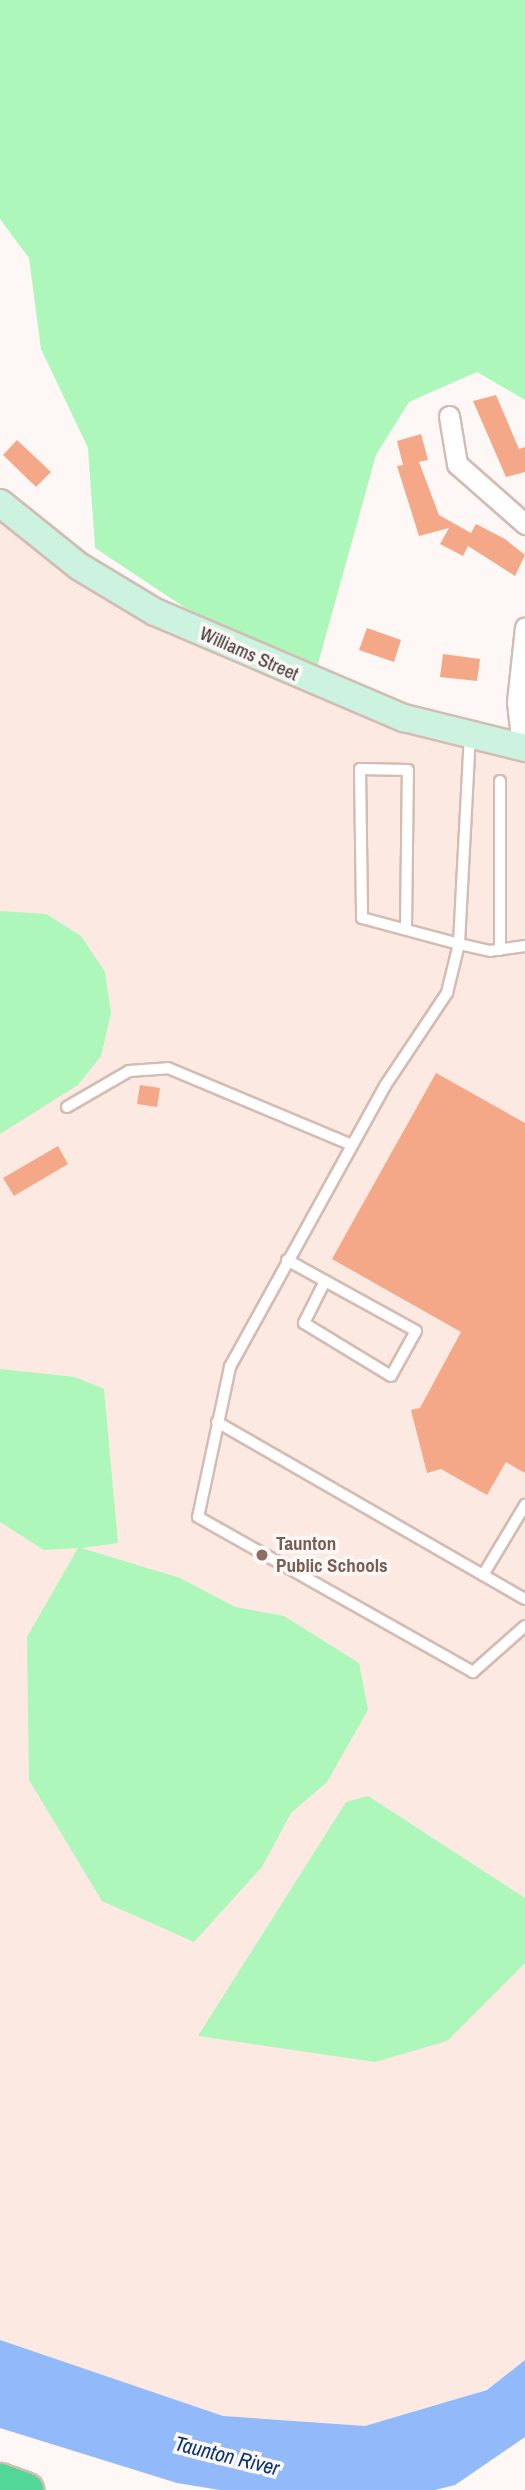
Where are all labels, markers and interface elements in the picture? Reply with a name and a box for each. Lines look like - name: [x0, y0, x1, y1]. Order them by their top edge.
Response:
- street label: Williams Street: [196, 622, 302, 686]
- place label: Taunton Public Schools: [276, 1533, 388, 1577]
- marker: Taunton Public Schools: [254, 1547, 270, 1563]
- water label: Taunton River: [172, 2431, 282, 2481]

